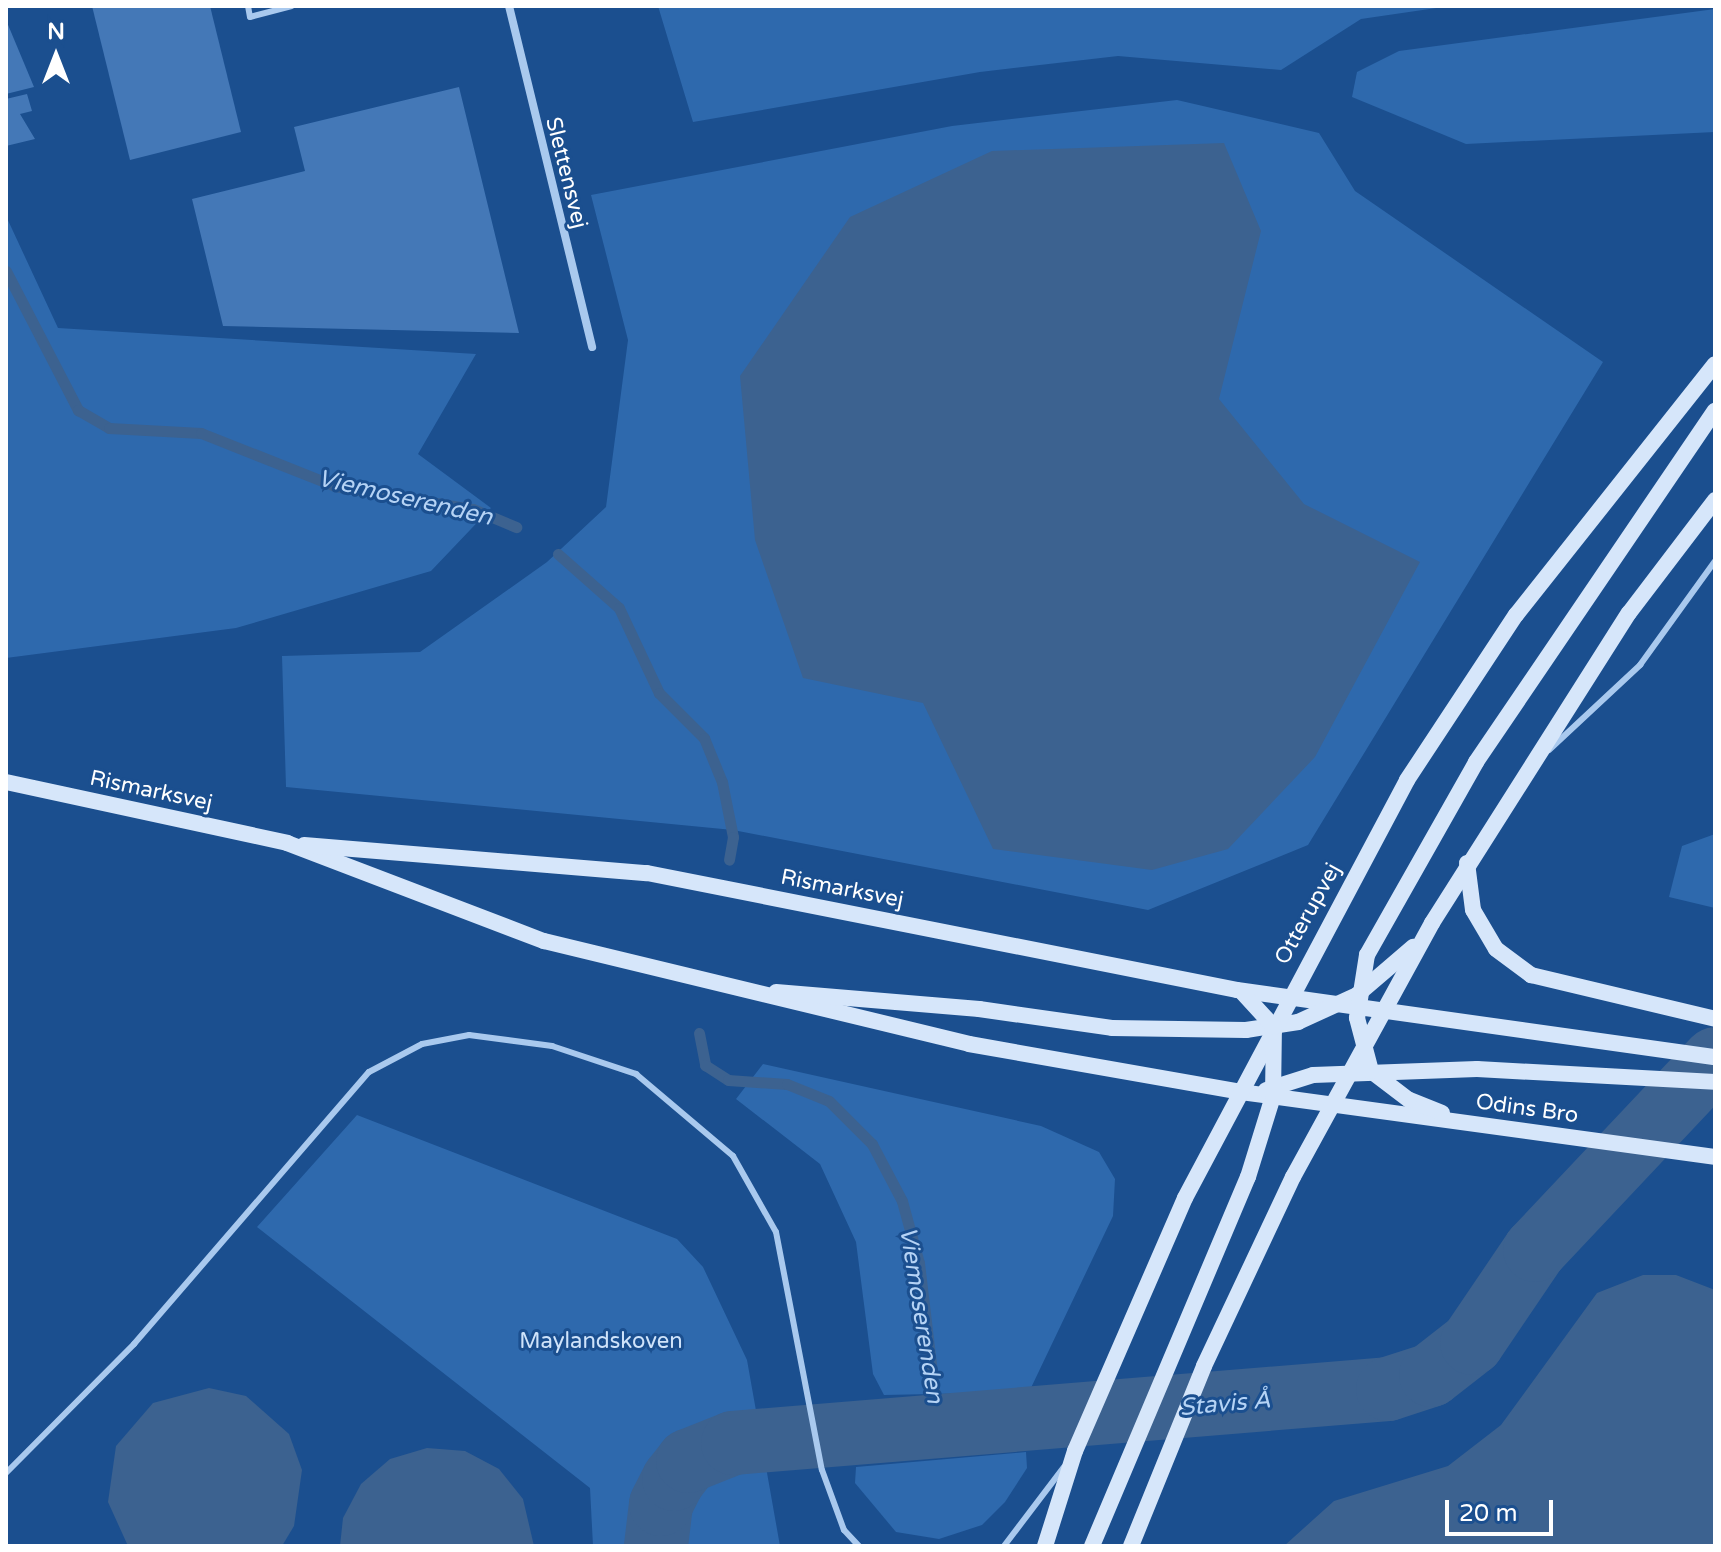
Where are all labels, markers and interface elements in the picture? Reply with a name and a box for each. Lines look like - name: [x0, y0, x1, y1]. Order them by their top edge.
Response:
- north arrow: [16, 16, 96, 96]
- text: N: [47, 19, 65, 45]
- street label: Slettensvej: [539, 115, 593, 231]
- water label: Viemoserenden: [315, 464, 495, 532]
- street label: Rismarksvej: [87, 765, 215, 817]
- street label: Otterupvej: [1269, 859, 1347, 969]
- street label: Rismarksvej: [778, 864, 906, 914]
- street label: Odins Bro: [1474, 1089, 1580, 1129]
- water label: Viemoserenden: [893, 1225, 949, 1405]
- park label: Maylandskoven: [519, 1329, 683, 1355]
- water label: Stavis Å: [1178, 1386, 1272, 1422]
- scale bar: [1449, 1484, 1557, 1534]
- text: 20 m: [1459, 1499, 1517, 1528]

